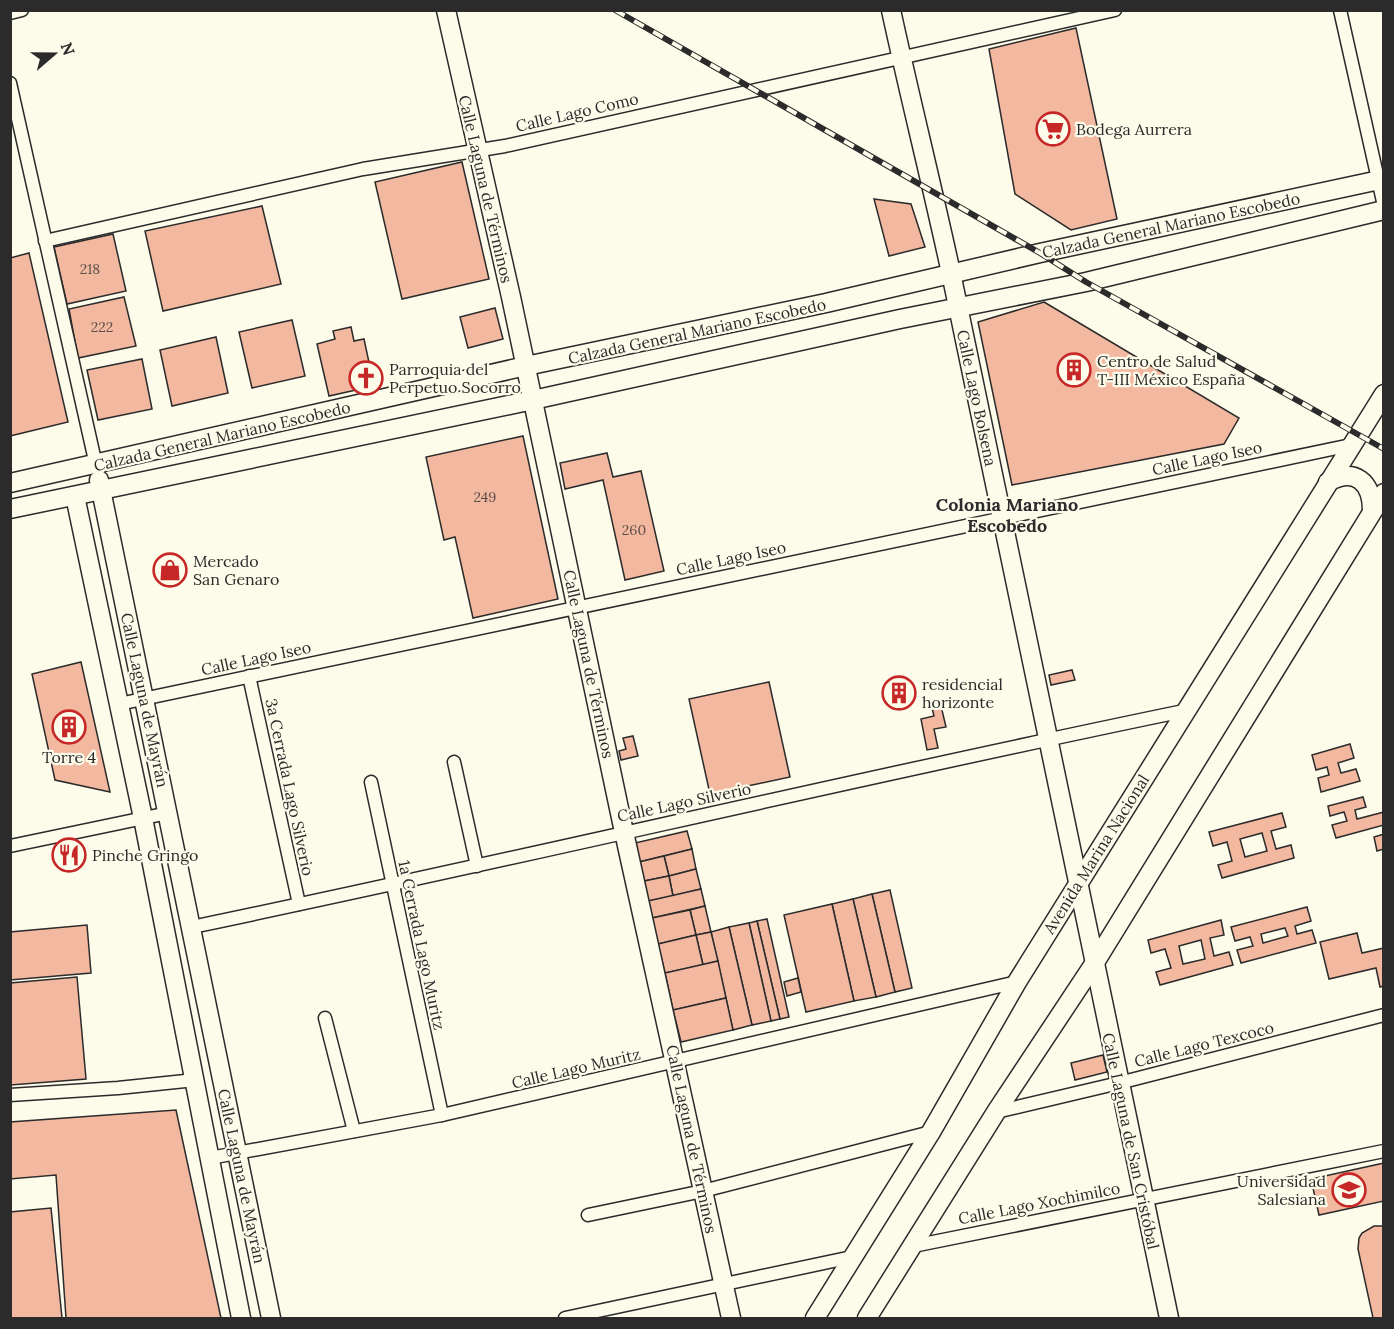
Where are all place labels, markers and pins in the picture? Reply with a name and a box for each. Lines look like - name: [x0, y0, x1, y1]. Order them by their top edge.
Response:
- supermarket icon: Bodega Aurrera: [1035, 111, 1071, 147]
- place label: Bodega Aurrera: [1076, 119, 1192, 139]
- place label: Centro de Salud T-III México España: [1097, 351, 1245, 389]
- building icon: Centro de Salud T-III México España: [1056, 352, 1092, 388]
- place label: Parroquia del Perpetuo Socorro: [389, 359, 521, 397]
- church icon: Parroquia del Perpetuo Socorro: [348, 360, 384, 396]
- place label: Mercado San Genaro: [193, 551, 279, 589]
- shop icon: Mercado San Genaro: [152, 552, 188, 588]
- place label: residencial horizonte: [922, 674, 1003, 712]
- building icon: residencial horizonte: [881, 675, 917, 711]
- building icon: Torre 4: [51, 709, 87, 745]
- place label: Torre 4: [42, 747, 96, 767]
- restaurant icon: Pinche Gringo: [51, 837, 87, 873]
- place label: Pinche Gringo: [92, 845, 198, 865]
- place label: Universidad Salesiana: [1237, 1171, 1326, 1209]
- school or university icon: Universidad Salesiana: [1331, 1172, 1367, 1208]

